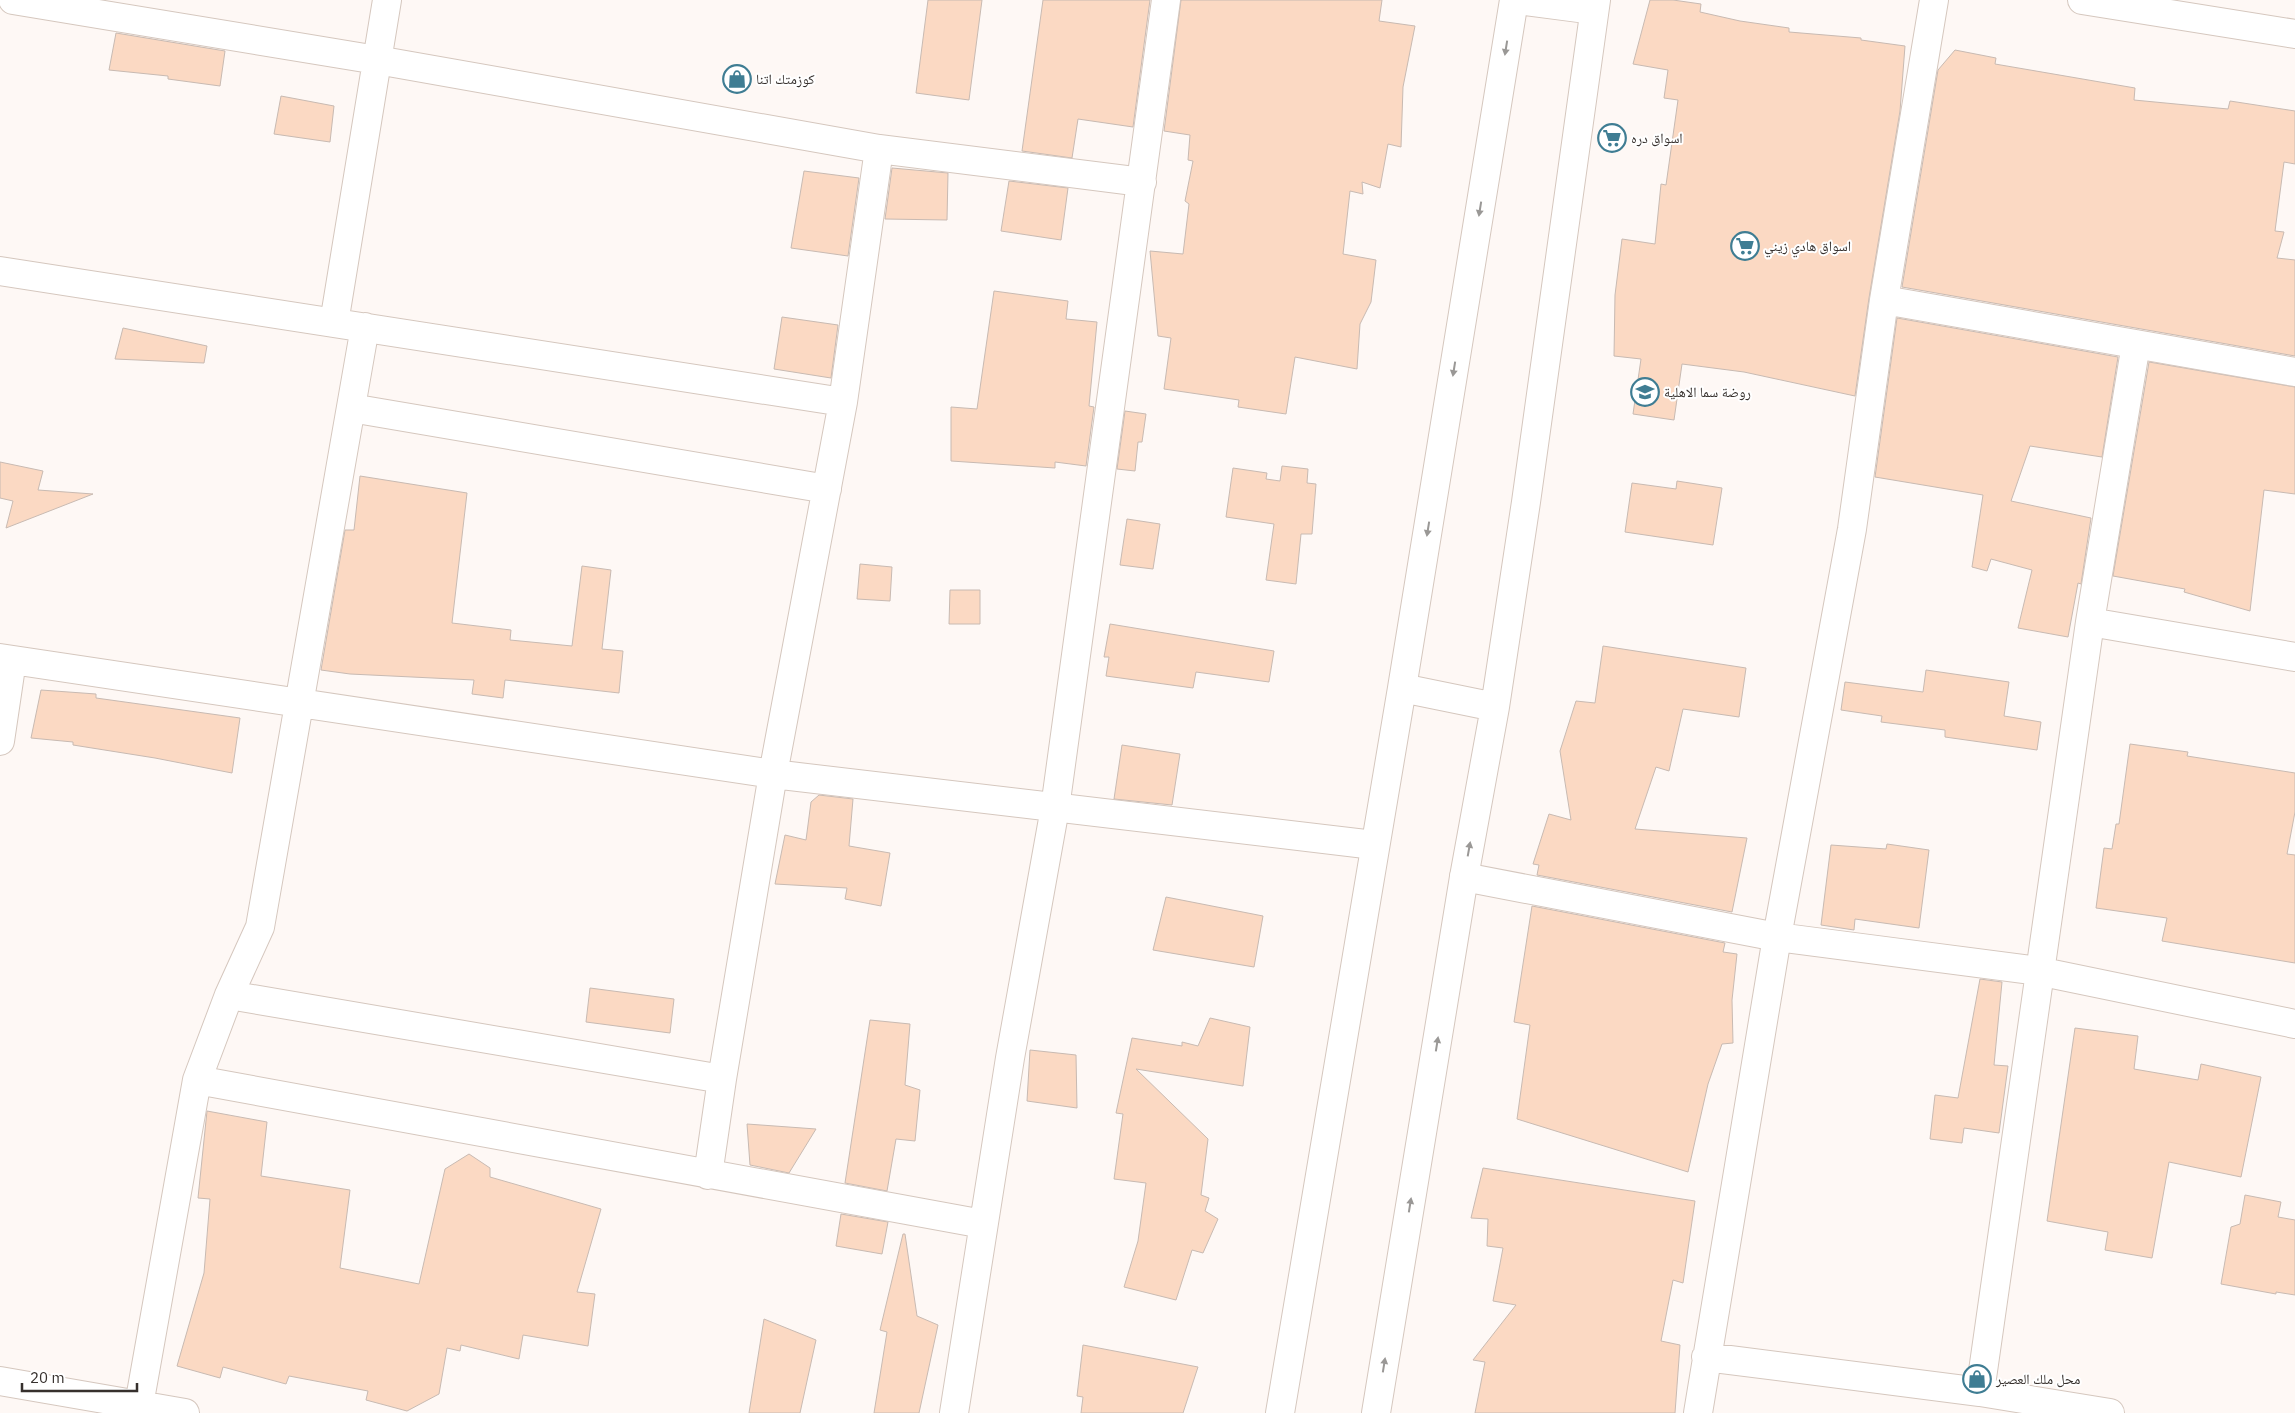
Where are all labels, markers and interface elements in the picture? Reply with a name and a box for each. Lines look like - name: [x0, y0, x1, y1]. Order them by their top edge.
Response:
- one-way arrow: [1502, 40, 1510, 56]
- shop icon: كوزمتك اتنا: [722, 64, 752, 94]
- place label: كوزمتك اتنا: [756, 70, 815, 88]
- supermarket icon: اسواق دره: [1597, 123, 1627, 153]
- place label: اسواق دره: [1631, 129, 1683, 147]
- one-way arrow: [1476, 201, 1484, 217]
- supermarket icon: اسواق هادي زيني: [1730, 231, 1760, 261]
- place label: اسواق هادي زيني: [1764, 237, 1851, 258]
- one-way arrow: [1450, 361, 1458, 377]
- school or university icon: روضة سما الاهلية: [1630, 377, 1660, 407]
- place label: روضة سما الاهلية: [1664, 383, 1751, 401]
- one-way arrow: [1424, 522, 1432, 538]
- one-way arrow: [1466, 841, 1474, 857]
- one-way arrow: [1433, 1036, 1441, 1052]
- one-way arrow: [1406, 1196, 1414, 1212]
- one-way arrow: [1380, 1357, 1388, 1373]
- scale bar: [22, 1360, 138, 1392]
- shop icon: محل ملك العصير: [1962, 1364, 1992, 1394]
- text: 20 m: [30, 1368, 65, 1387]
- place label: محل ملك العصير: [1995, 1370, 2080, 1388]

